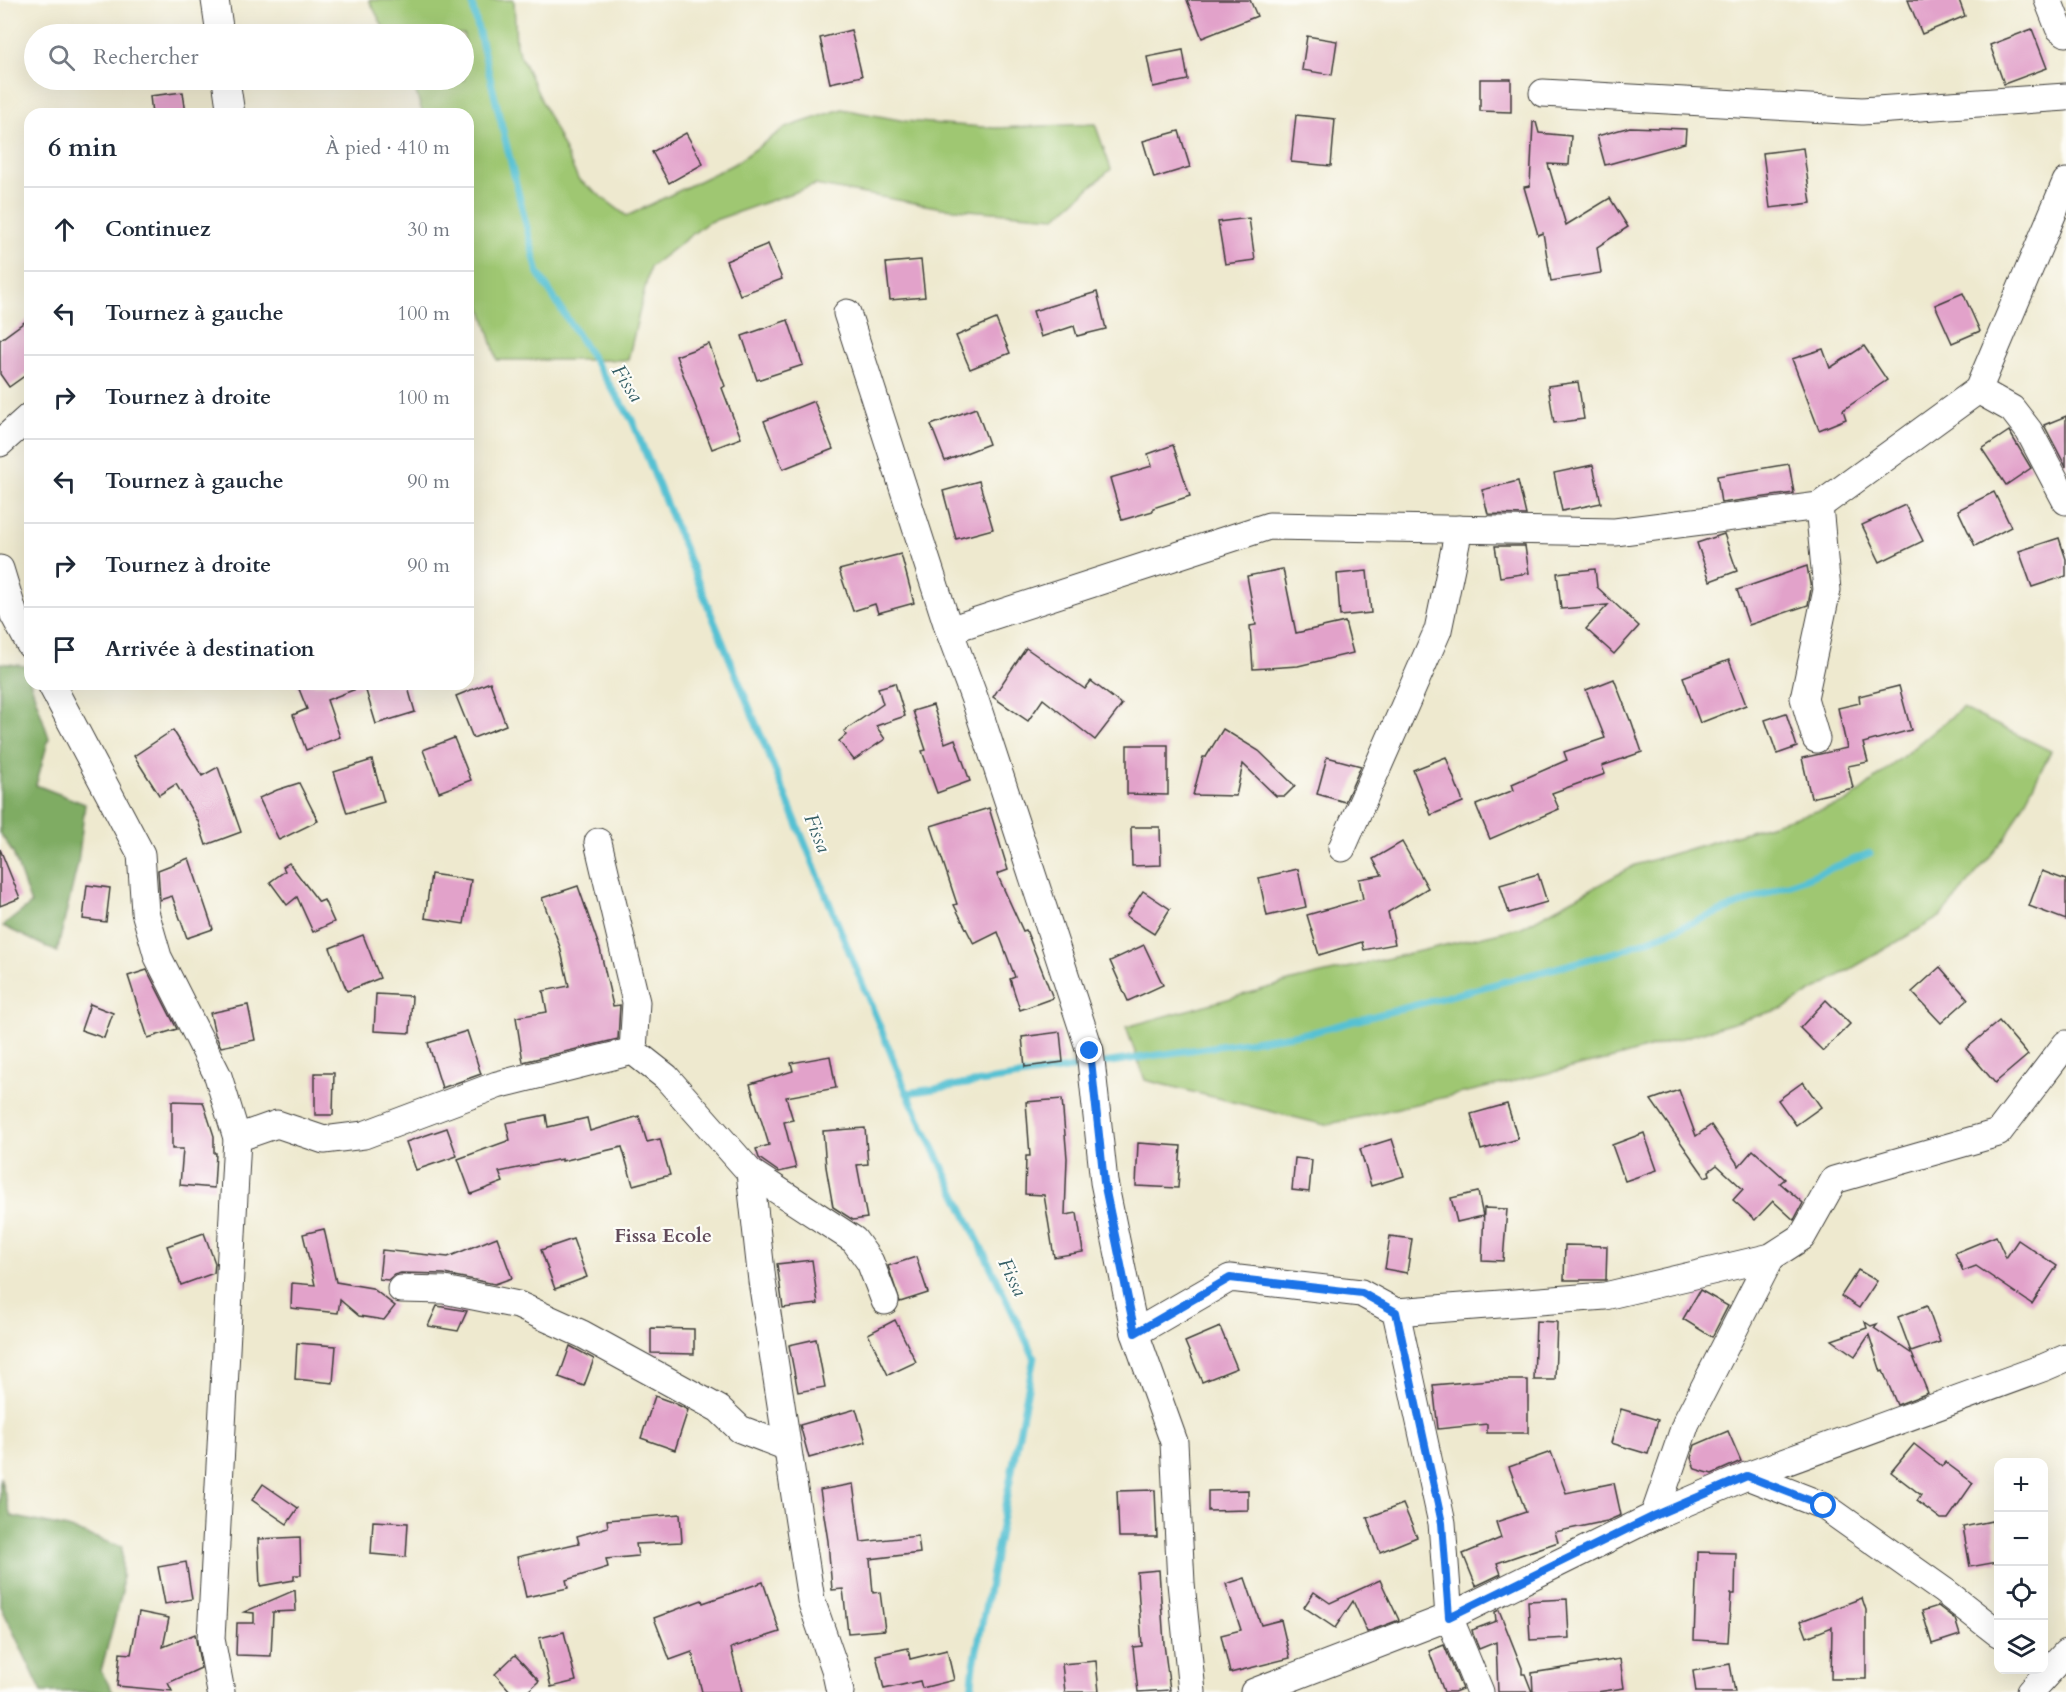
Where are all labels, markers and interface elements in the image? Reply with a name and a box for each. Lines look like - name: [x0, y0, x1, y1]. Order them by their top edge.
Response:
- search box: [24, 24, 474, 90]
- icon: search: [45, 41, 78, 74]
- text: Rechercher: [93, 42, 198, 72]
- text: 6 min: [48, 130, 117, 165]
- text: À pied · 410 m: [326, 134, 450, 161]
- icon: ahead: [48, 213, 81, 246]
- text: Continuez: [105, 214, 211, 244]
- text: 30 m: [407, 216, 450, 243]
- icon: left: [48, 297, 81, 330]
- text: Tournez à gauche: [105, 298, 284, 328]
- text: 100 m: [397, 300, 450, 327]
- water label: Fissa: [605, 359, 650, 407]
- icon: right: [48, 381, 81, 414]
- text: Tournez à droite: [105, 382, 271, 412]
- text: 100 m: [397, 384, 450, 411]
- icon: left: [48, 465, 81, 498]
- text: Tournez à gauche: [105, 466, 284, 496]
- text: 90 m: [407, 468, 450, 495]
- icon: right: [48, 549, 81, 582]
- text: Tournez à droite: [105, 550, 271, 580]
- text: 90 m: [407, 552, 450, 579]
- icon: arrive: [48, 633, 81, 666]
- text: Arrivée à destination: [105, 634, 315, 664]
- water label: Fissa: [798, 810, 838, 857]
- route end: [1076, 1037, 1102, 1063]
- district label: Fissa Ecole: [614, 1222, 712, 1249]
- water label: Fissa: [992, 1253, 1033, 1301]
- map controls: [1994, 1458, 2048, 1674]
- button: +: [1994, 1458, 2048, 1512]
- route start: [1810, 1492, 1836, 1518]
- button: −: [1994, 1512, 2048, 1566]
- button: locate: [1994, 1566, 2048, 1620]
- button: layers: [1994, 1620, 2048, 1674]

